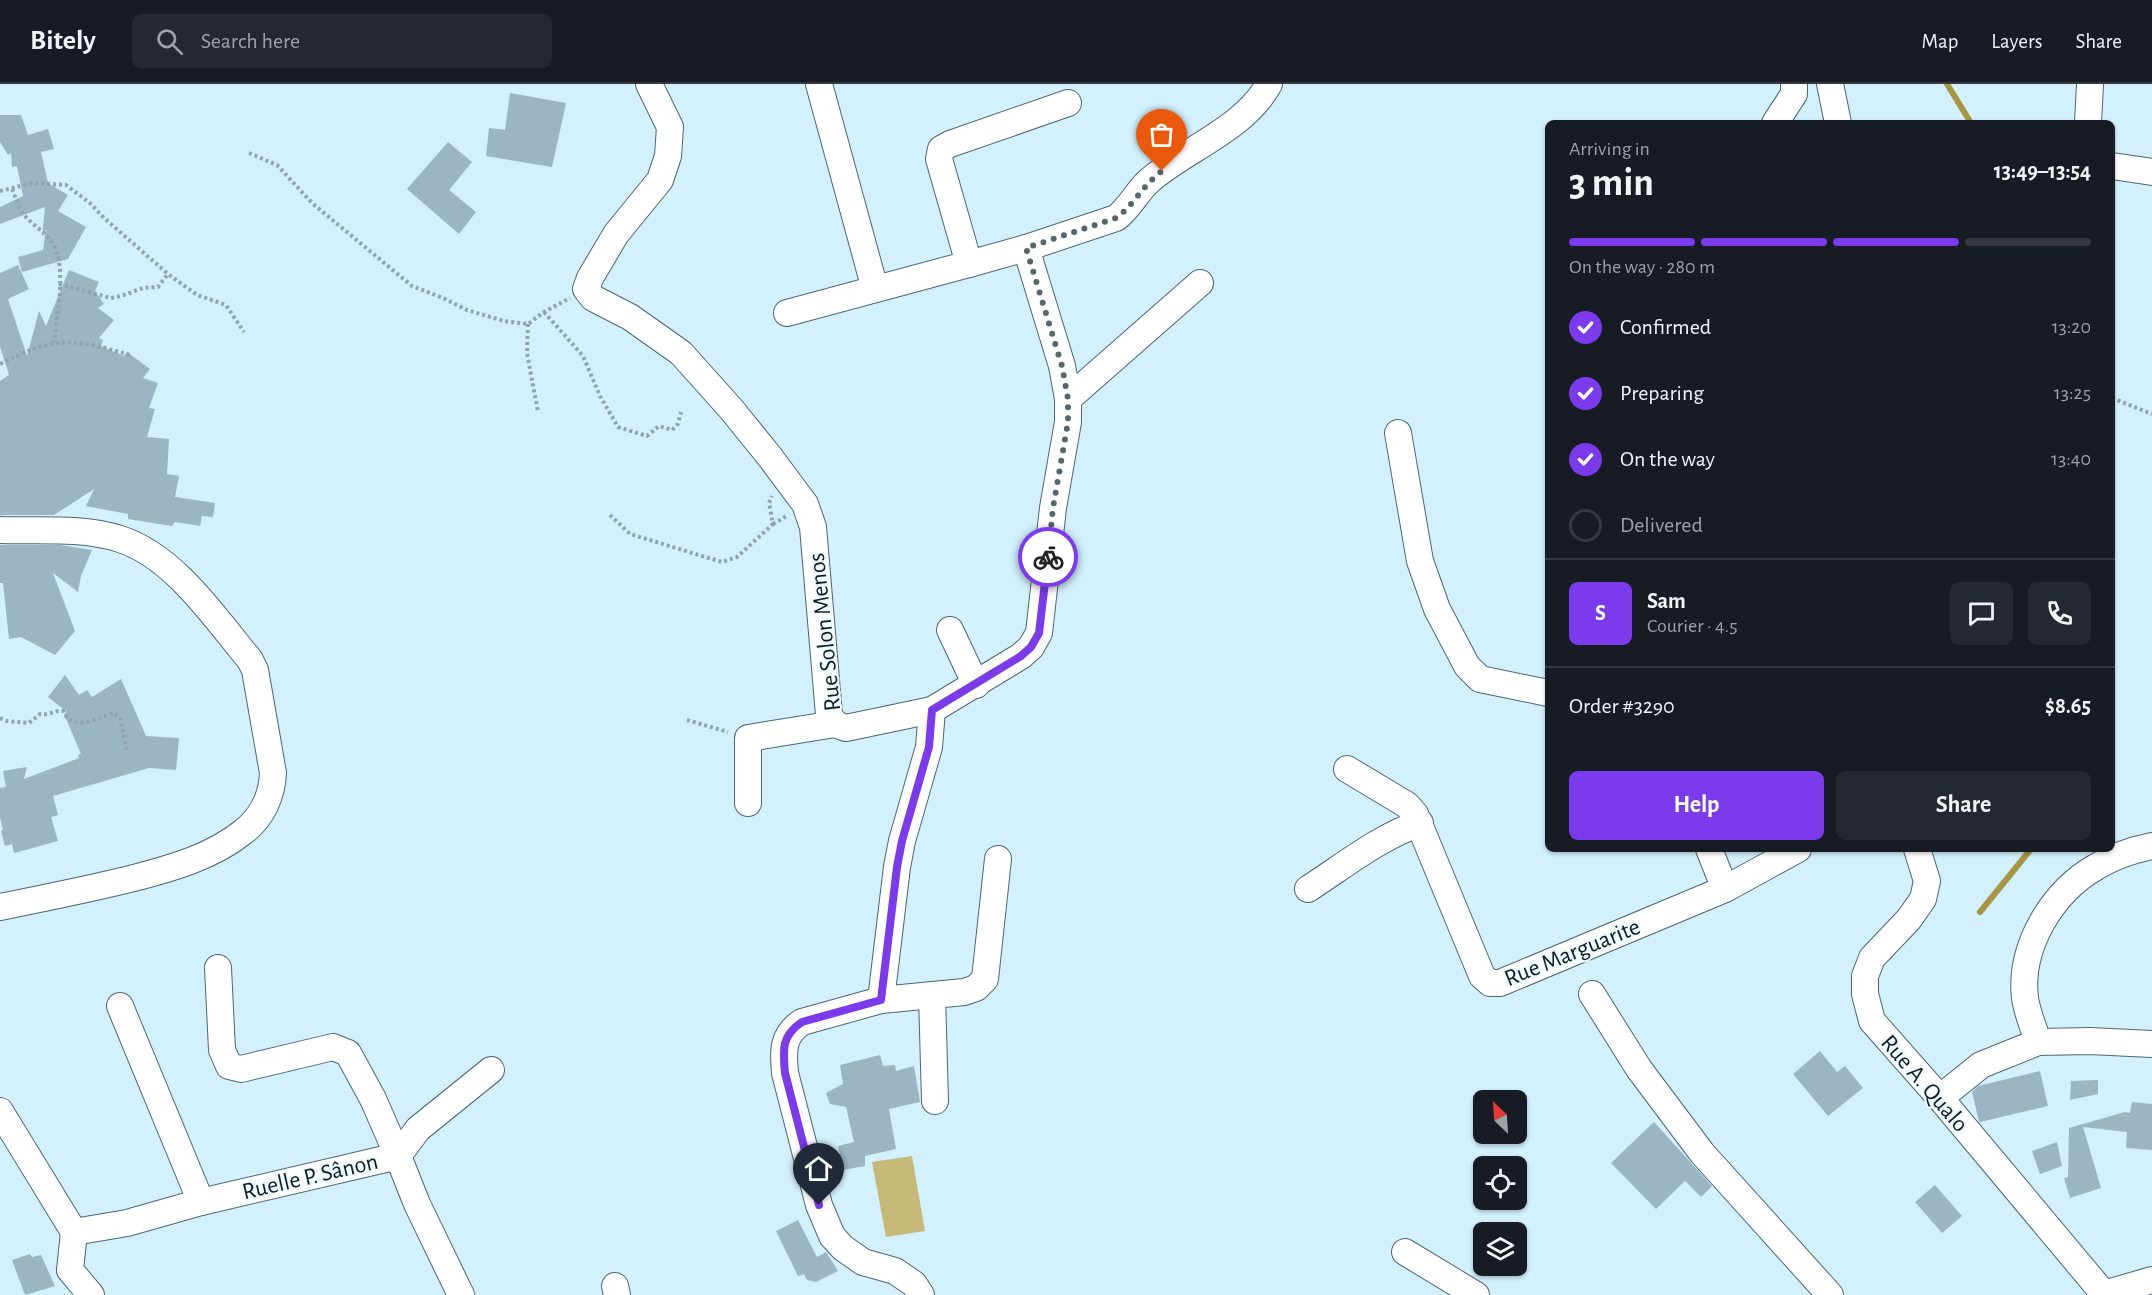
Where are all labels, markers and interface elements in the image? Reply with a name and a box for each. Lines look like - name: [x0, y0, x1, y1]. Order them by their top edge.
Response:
- search box: [132, 14, 552, 68]
- icon: search: [153, 25, 186, 58]
- text: Bitely: [30, 27, 96, 55]
- text: Search here: [201, 30, 300, 52]
- text: Map: [1922, 31, 1958, 52]
- text: Layers: [1991, 31, 2042, 52]
- text: Share: [2075, 31, 2122, 52]
- pin: [1136, 109, 1187, 171]
- icon: bag: [1145, 118, 1178, 151]
- text: Arriving in: [1569, 139, 1650, 159]
- text: 13:49–13:54: [1994, 160, 2091, 182]
- text: 3 min: [1569, 164, 1654, 203]
- text: On the way · 280 m: [1569, 257, 1715, 277]
- icon: check: [1569, 311, 1602, 344]
- text: Confirmed: [1620, 316, 1711, 338]
- text: 13:20: [2052, 317, 2091, 337]
- icon: check: [1569, 377, 1602, 410]
- text: Preparing: [1620, 382, 1704, 404]
- text: 13:25: [2054, 383, 2091, 403]
- icon: check: [1569, 443, 1602, 476]
- text: On the way: [1620, 448, 1715, 470]
- text: 13:40: [2051, 449, 2091, 469]
- text: Delivered: [1620, 514, 1703, 536]
- courier: [1018, 527, 1078, 587]
- icon: bike: [1032, 541, 1065, 574]
- street label: Rue Solon Menos: [805, 552, 845, 712]
- button: chat: [1950, 582, 2013, 645]
- button: phone: [2028, 582, 2091, 645]
- text: Sam: [1647, 590, 1686, 612]
- text: S: [1595, 602, 1606, 624]
- text: Courier · 4.5: [1647, 616, 1738, 636]
- text: Order #3290: [1569, 695, 1675, 717]
- text: $8.65: [2045, 695, 2091, 717]
- button: Help: [1569, 771, 1824, 840]
- button: Share: [1836, 771, 2091, 840]
- street label: Rue Marguarite: [1501, 915, 1644, 991]
- street label: Rue A. Qualo: [1876, 1031, 1973, 1137]
- north arrow: [1473, 1090, 1527, 1144]
- map controls: [1473, 1090, 1527, 1276]
- pin: [793, 1143, 844, 1205]
- street label: Ruelle P. Sânon: [240, 1150, 380, 1204]
- icon: home: [802, 1152, 835, 1185]
- button: locate: [1473, 1156, 1527, 1210]
- button: layers: [1473, 1222, 1527, 1276]

